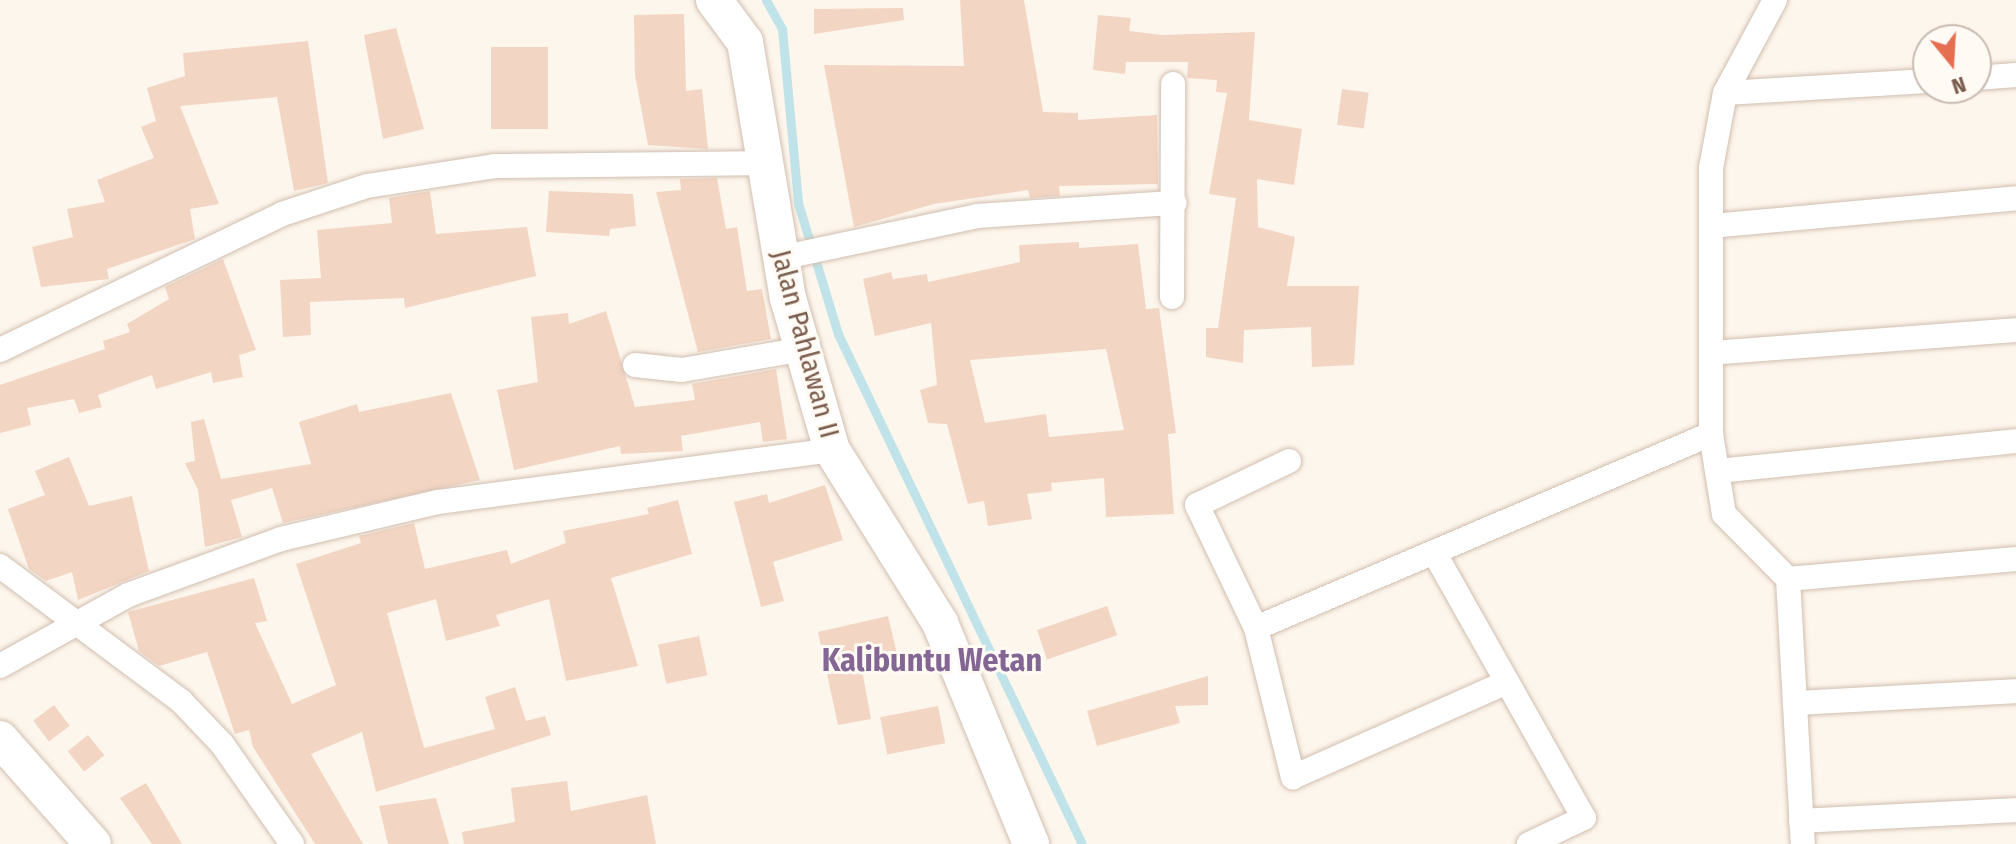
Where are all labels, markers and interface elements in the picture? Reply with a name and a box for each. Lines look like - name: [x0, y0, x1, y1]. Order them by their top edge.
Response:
- north arrow: [1912, 24, 1992, 104]
- text: N: [1949, 71, 1969, 100]
- street label: Jalan Pahlawan II: [764, 246, 846, 442]
- district label: Kalibuntu Wetan: [822, 641, 1042, 679]

